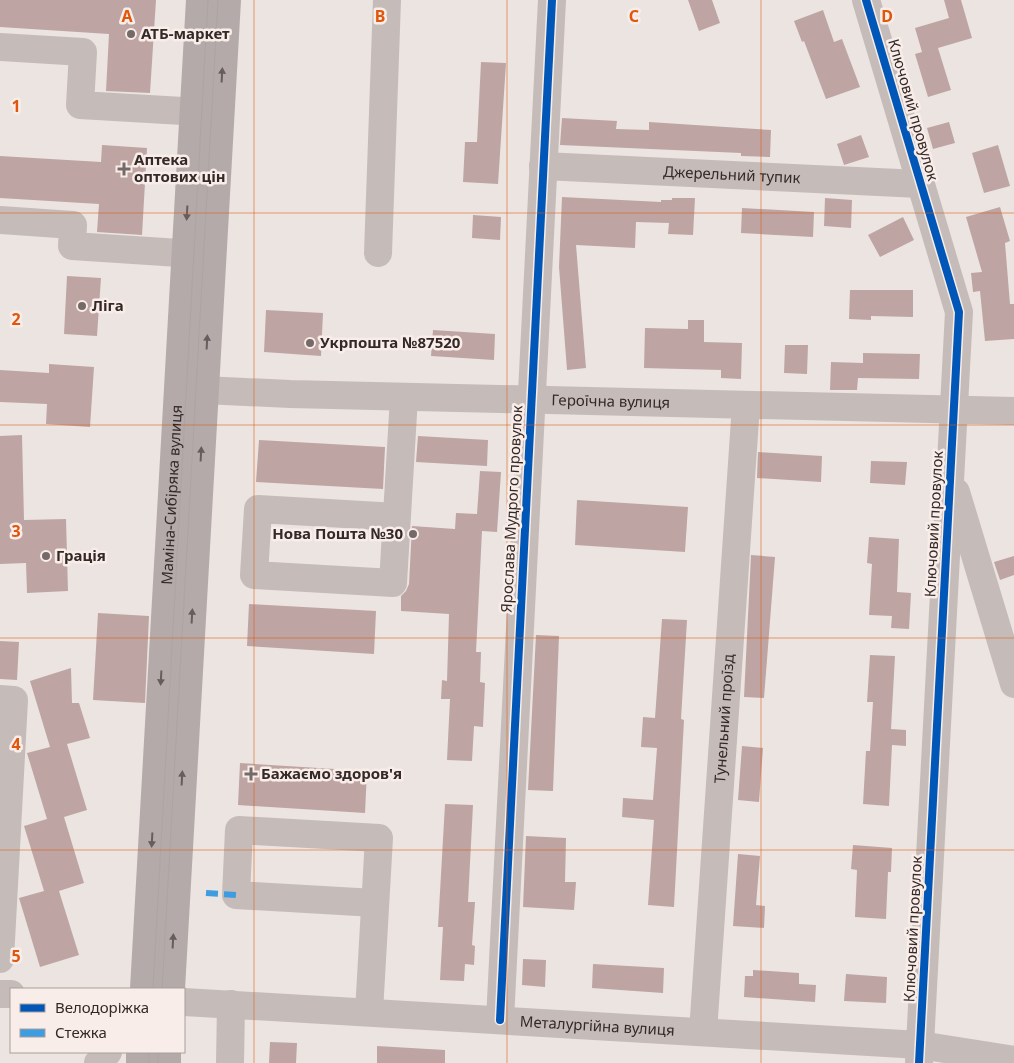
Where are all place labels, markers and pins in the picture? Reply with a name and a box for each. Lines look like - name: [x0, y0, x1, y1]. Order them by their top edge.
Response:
- place label: АТБ-маркет: [141, 23, 230, 43]
- marker: АТБ-маркет: [125, 28, 137, 40]
- place label: Аптека оптових цін: [134, 149, 226, 186]
- marker: Аптека оптових цін: [118, 163, 130, 175]
- place label: Ліга: [92, 295, 124, 315]
- marker: Ліга: [76, 300, 88, 312]
- place label: Укрпошта №87520: [320, 332, 461, 352]
- marker: Укрпошта №87520: [304, 337, 316, 349]
- place label: Нова Пошта №30: [272, 523, 403, 543]
- marker: Нова Пошта №30: [407, 528, 419, 540]
- place label: Грація: [56, 545, 106, 565]
- marker: Грація: [40, 550, 52, 562]
- place label: Бажаємо здоров'я: [261, 763, 402, 783]
- marker: Бажаємо здоров'я: [245, 768, 257, 780]

